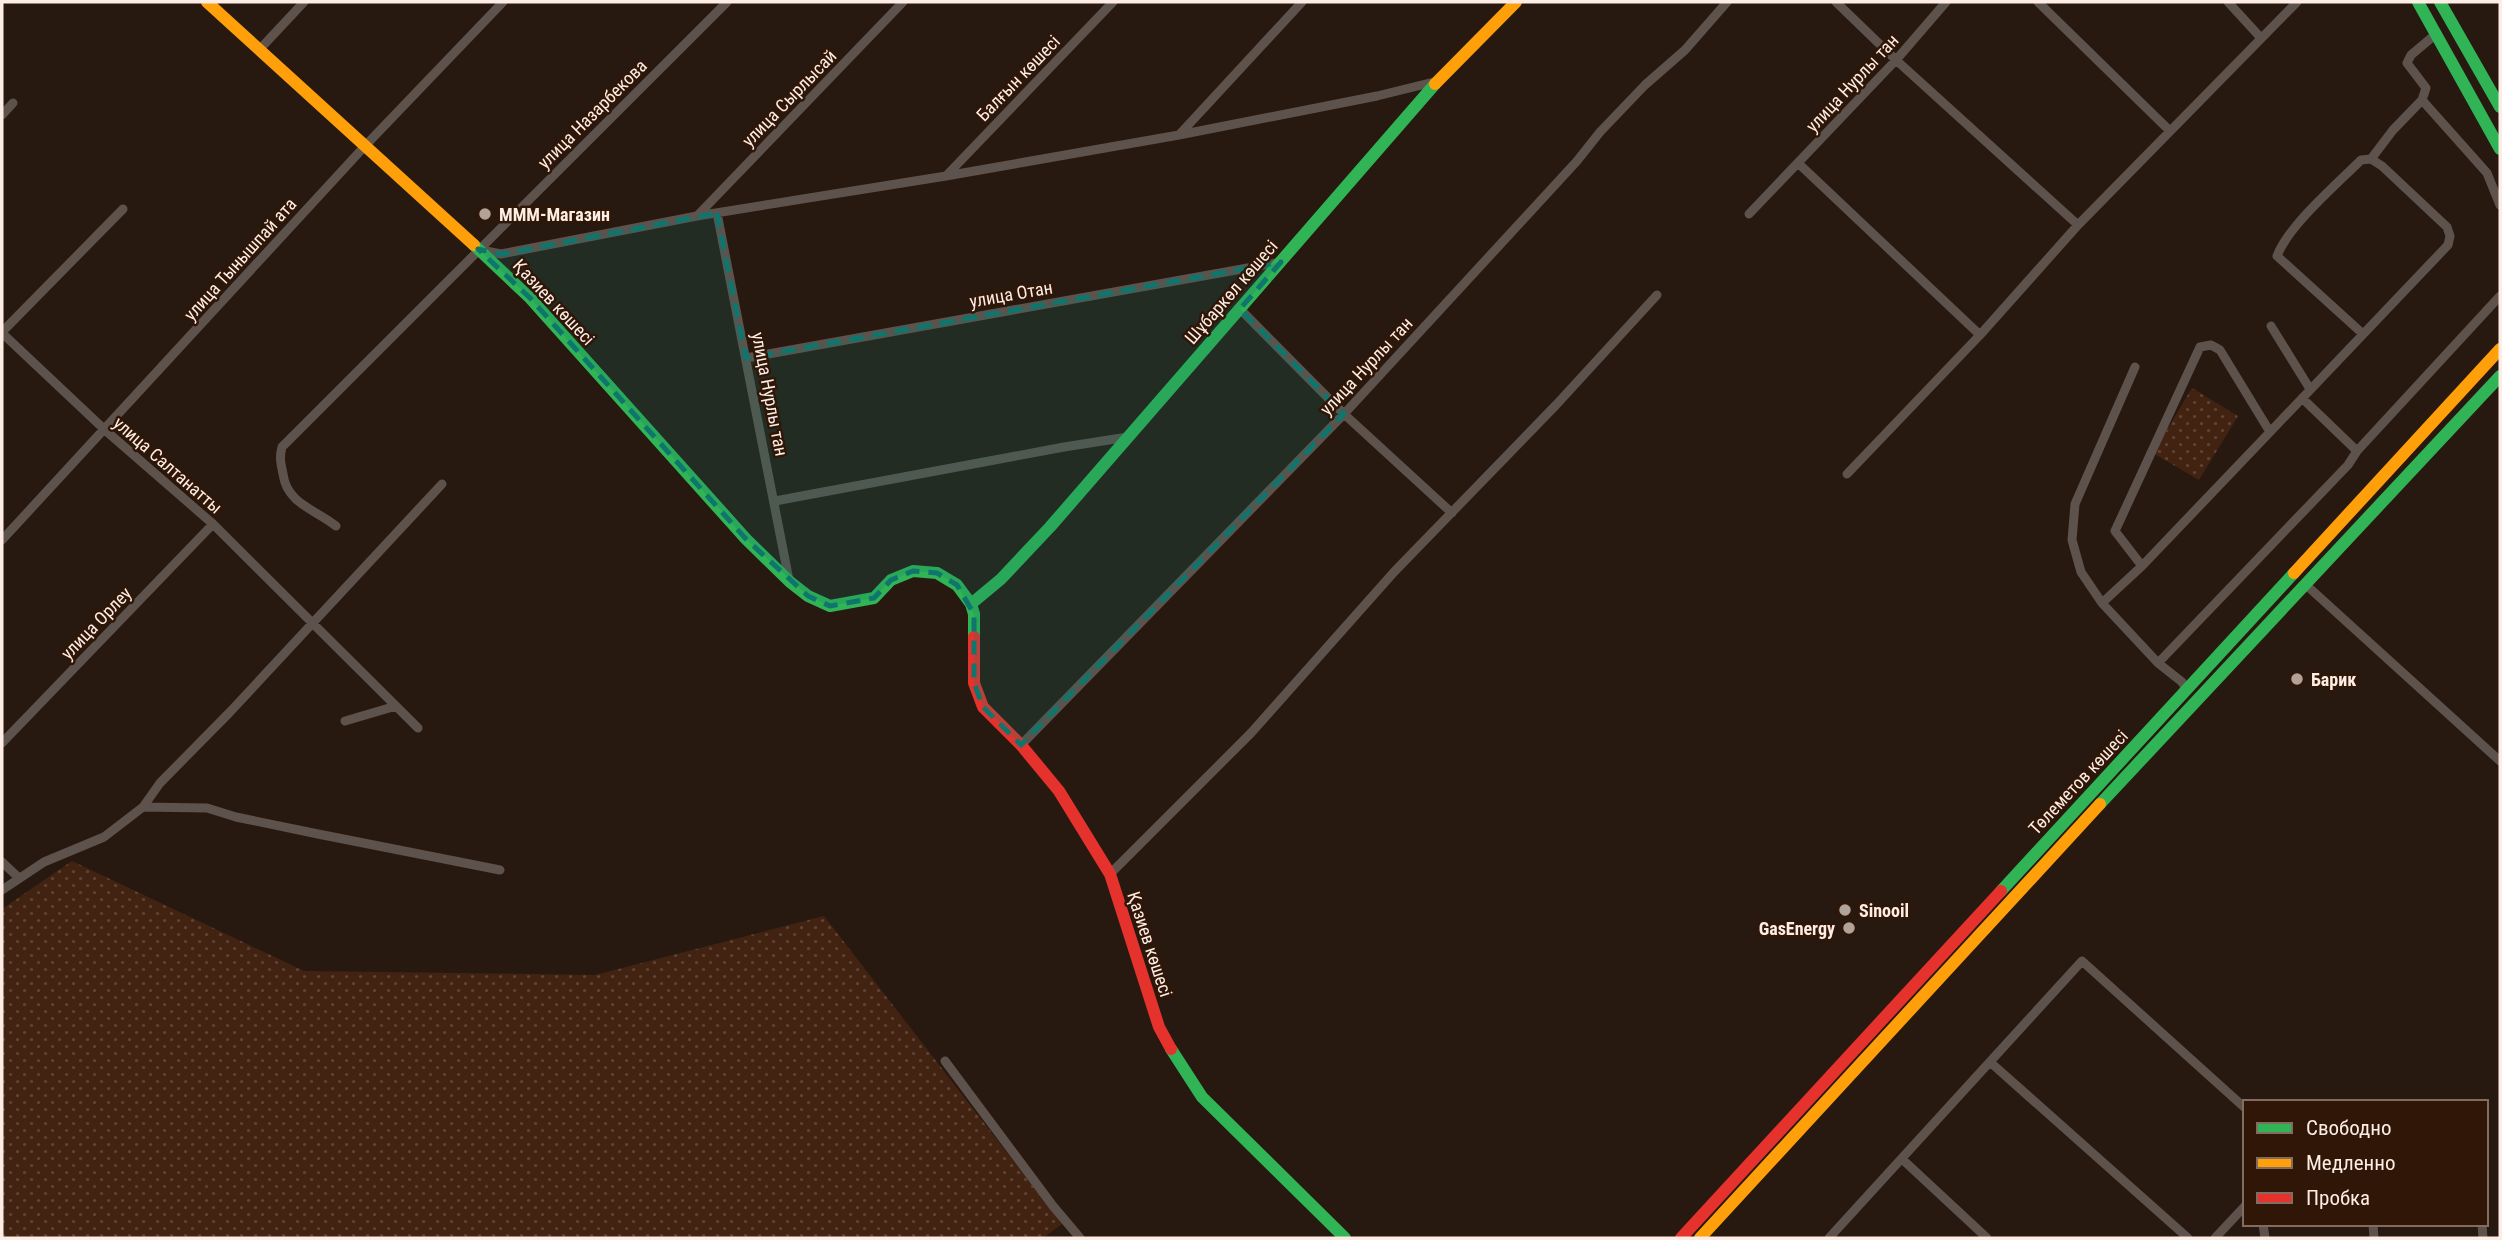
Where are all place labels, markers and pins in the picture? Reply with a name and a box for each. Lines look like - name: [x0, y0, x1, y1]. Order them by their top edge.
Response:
- place label: МММ-Магазин: [499, 204, 610, 225]
- marker: МММ-Магазин: [477, 206, 493, 222]
- place label: Барик: [2311, 669, 2356, 690]
- marker: Барик: [2289, 671, 2305, 687]
- place label: Sinooil: [1859, 900, 1909, 921]
- marker: Sinooil: [1837, 902, 1853, 918]
- place label: GasEnergy: [1759, 918, 1835, 939]
- marker: GasEnergy: [1841, 920, 1857, 936]

